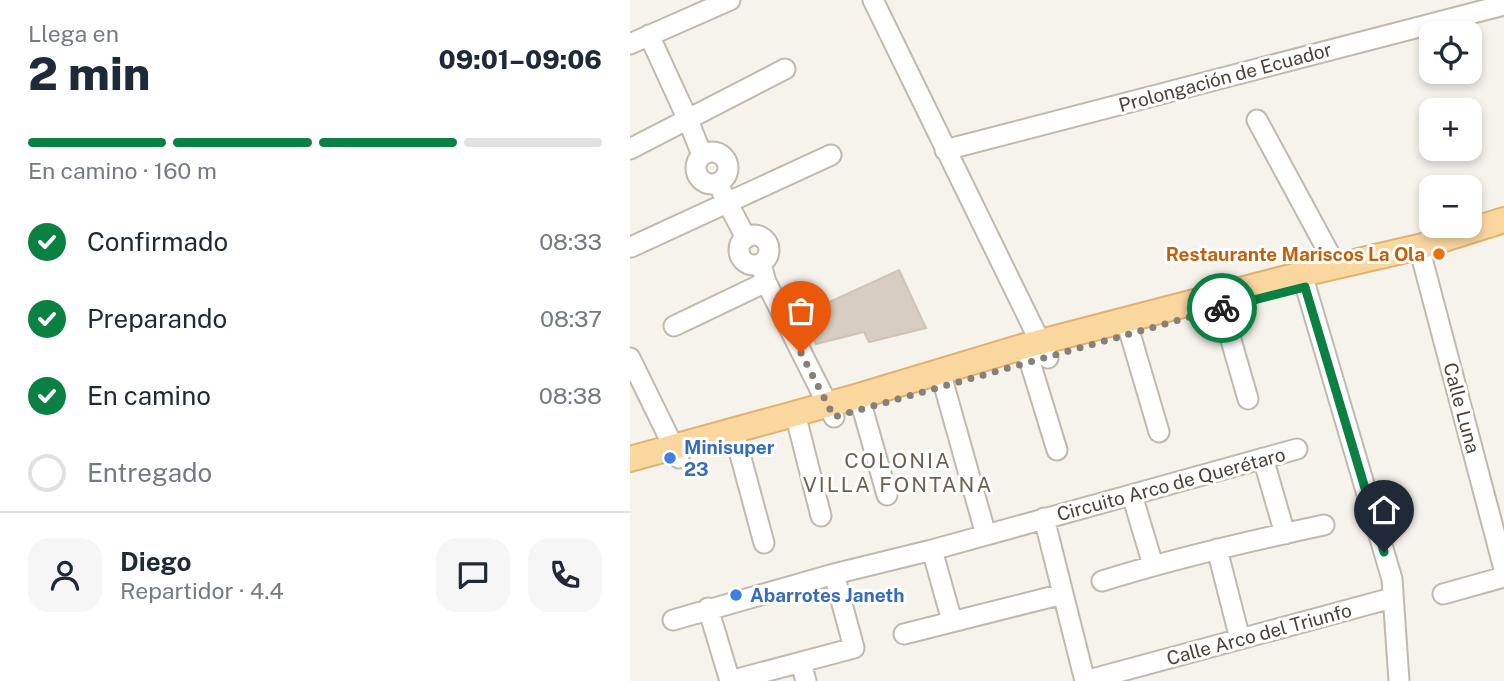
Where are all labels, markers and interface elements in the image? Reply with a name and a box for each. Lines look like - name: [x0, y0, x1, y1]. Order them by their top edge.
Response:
- text: Llega en: [28, 20, 119, 47]
- map controls: [1419, 21, 1482, 238]
- button: locate: [1419, 21, 1482, 84]
- street label: Prolongación de Ecuador: [1116, 38, 1334, 116]
- text: 09:01–09:06: [439, 44, 602, 75]
- text: 2 min: [28, 46, 150, 100]
- button: +: [1419, 98, 1482, 161]
- text: En camino · 160 m: [28, 157, 217, 184]
- button: −: [1419, 175, 1482, 238]
- icon: check: [28, 223, 66, 261]
- text: Confirmado: [87, 226, 228, 257]
- text: 08:33: [539, 228, 602, 255]
- place label: Restaurante Mariscos La Ola: [1166, 243, 1425, 265]
- marker: Restaurante Mariscos La Ola: [1431, 246, 1447, 262]
- courier: [1187, 273, 1257, 343]
- pin: [771, 281, 831, 353]
- icon: bike: [1203, 289, 1241, 327]
- icon: bag: [782, 292, 820, 330]
- icon: check: [28, 300, 66, 338]
- text: Preparando: [87, 303, 227, 334]
- text: 08:37: [540, 305, 602, 332]
- street label: Calle Luna: [1439, 360, 1485, 456]
- icon: check: [28, 377, 66, 415]
- text: En camino: [87, 380, 211, 411]
- text: 08:38: [539, 382, 602, 409]
- place label: Minisuper 23: [684, 436, 775, 480]
- street label: Circuito Arco de Querétaro: [1054, 443, 1288, 525]
- district label: COLONIA VILLA FONTANA: [803, 448, 993, 497]
- marker: Minisuper 23: [662, 450, 678, 466]
- text: Entregado: [87, 457, 212, 488]
- pin: [1354, 480, 1414, 552]
- icon: home: [1365, 491, 1403, 529]
- button: person: [28, 538, 102, 612]
- button: chat: [436, 538, 510, 612]
- button: phone: [528, 538, 602, 612]
- text: Diego: [120, 546, 191, 577]
- text: Repartidor · 4.4: [120, 577, 284, 604]
- place label: Abarrotes Janeth: [750, 584, 905, 606]
- marker: Abarrotes Janeth: [728, 587, 744, 603]
- street label: Calle Arco del Triunfo: [1164, 599, 1354, 669]

